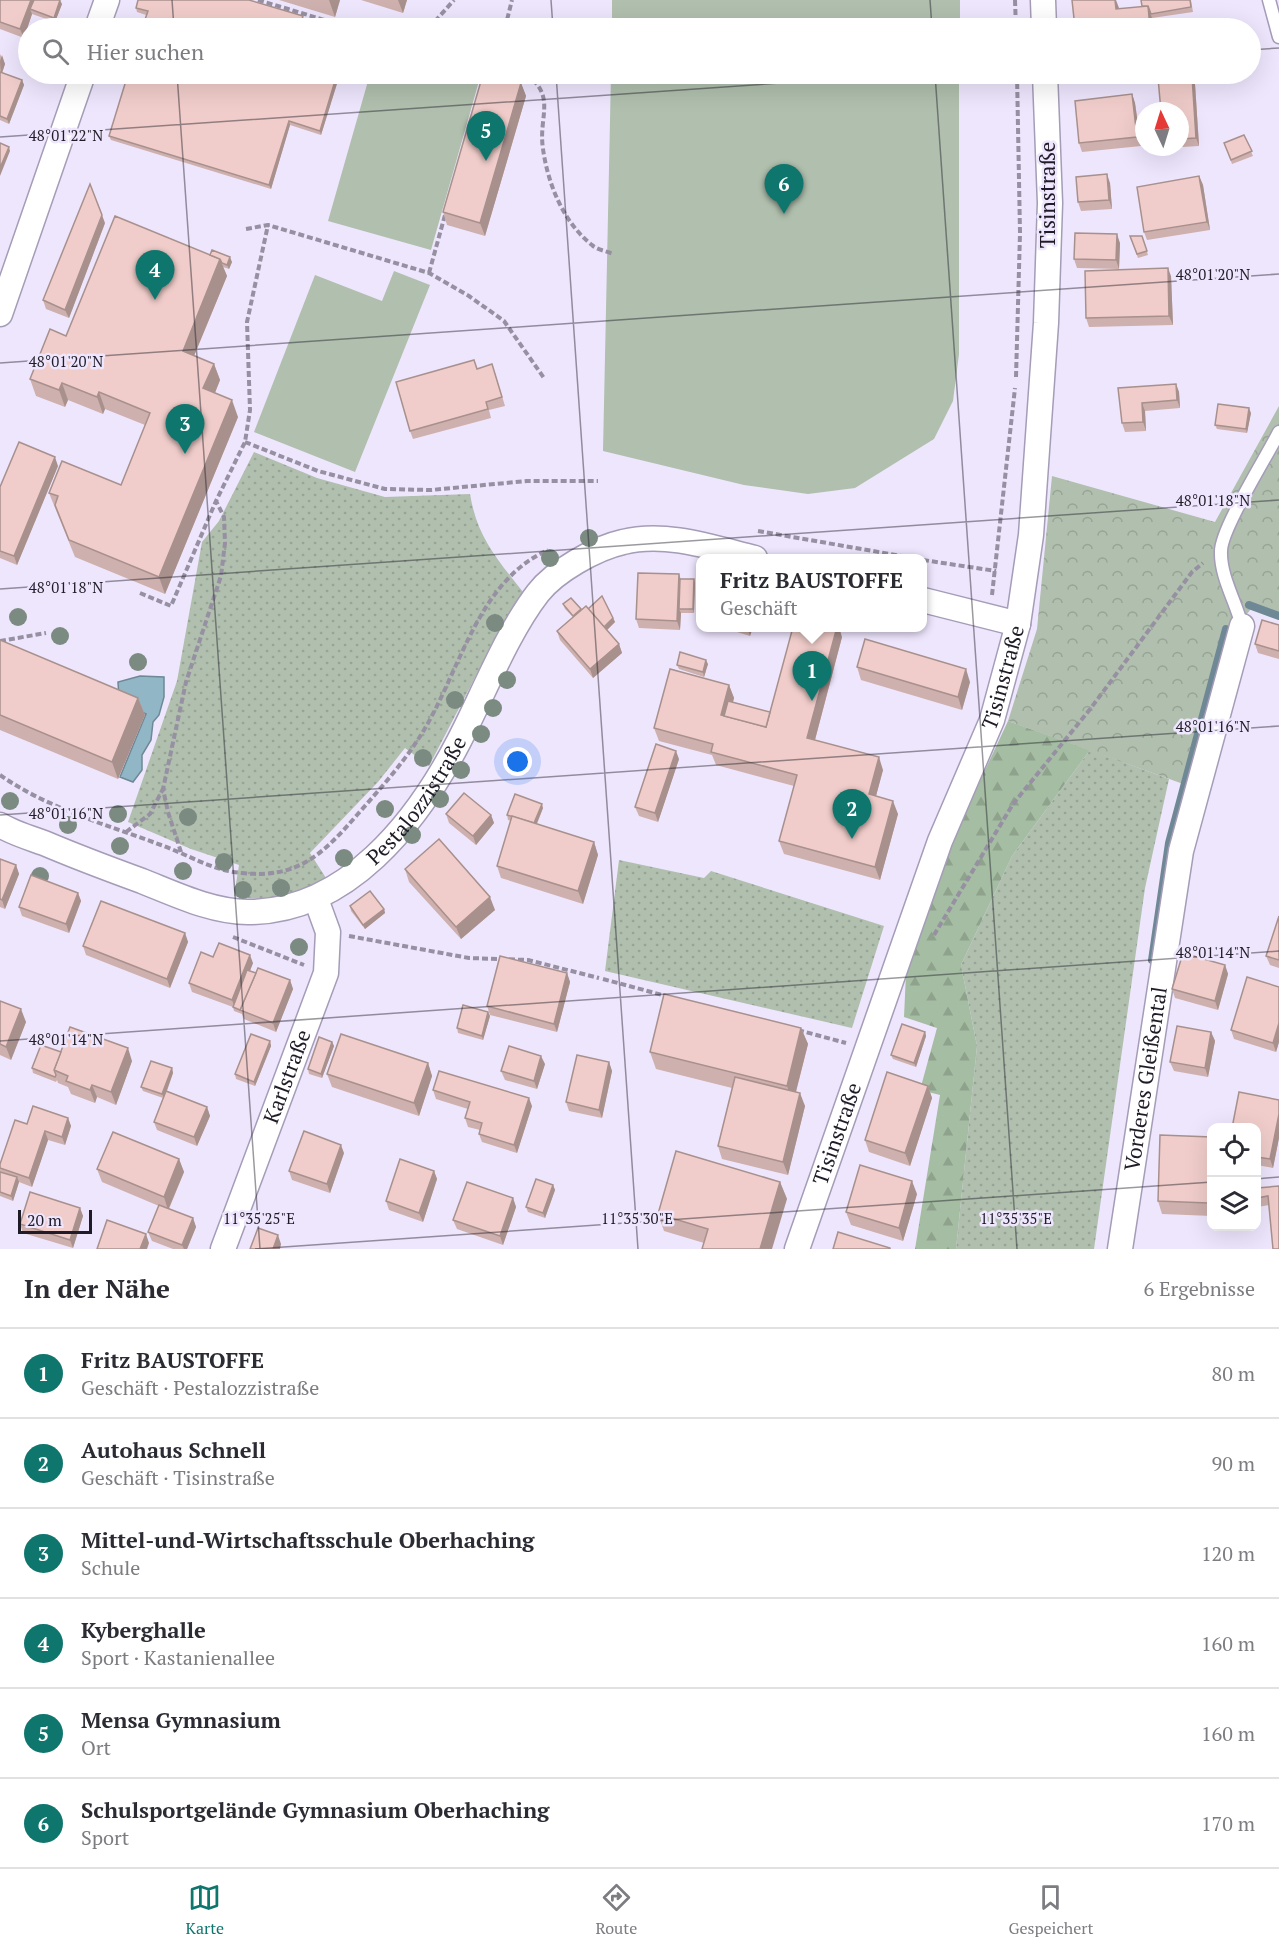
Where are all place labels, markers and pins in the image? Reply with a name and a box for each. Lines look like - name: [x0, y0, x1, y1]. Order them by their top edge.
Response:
- pin: 5: [466, 112, 506, 161]
- pin: 6: [764, 164, 804, 214]
- pin: 4: [136, 250, 174, 300]
- pin: 3: [166, 404, 204, 454]
- pin: 1: [792, 652, 832, 701]
- pin: 2: [832, 790, 872, 839]

